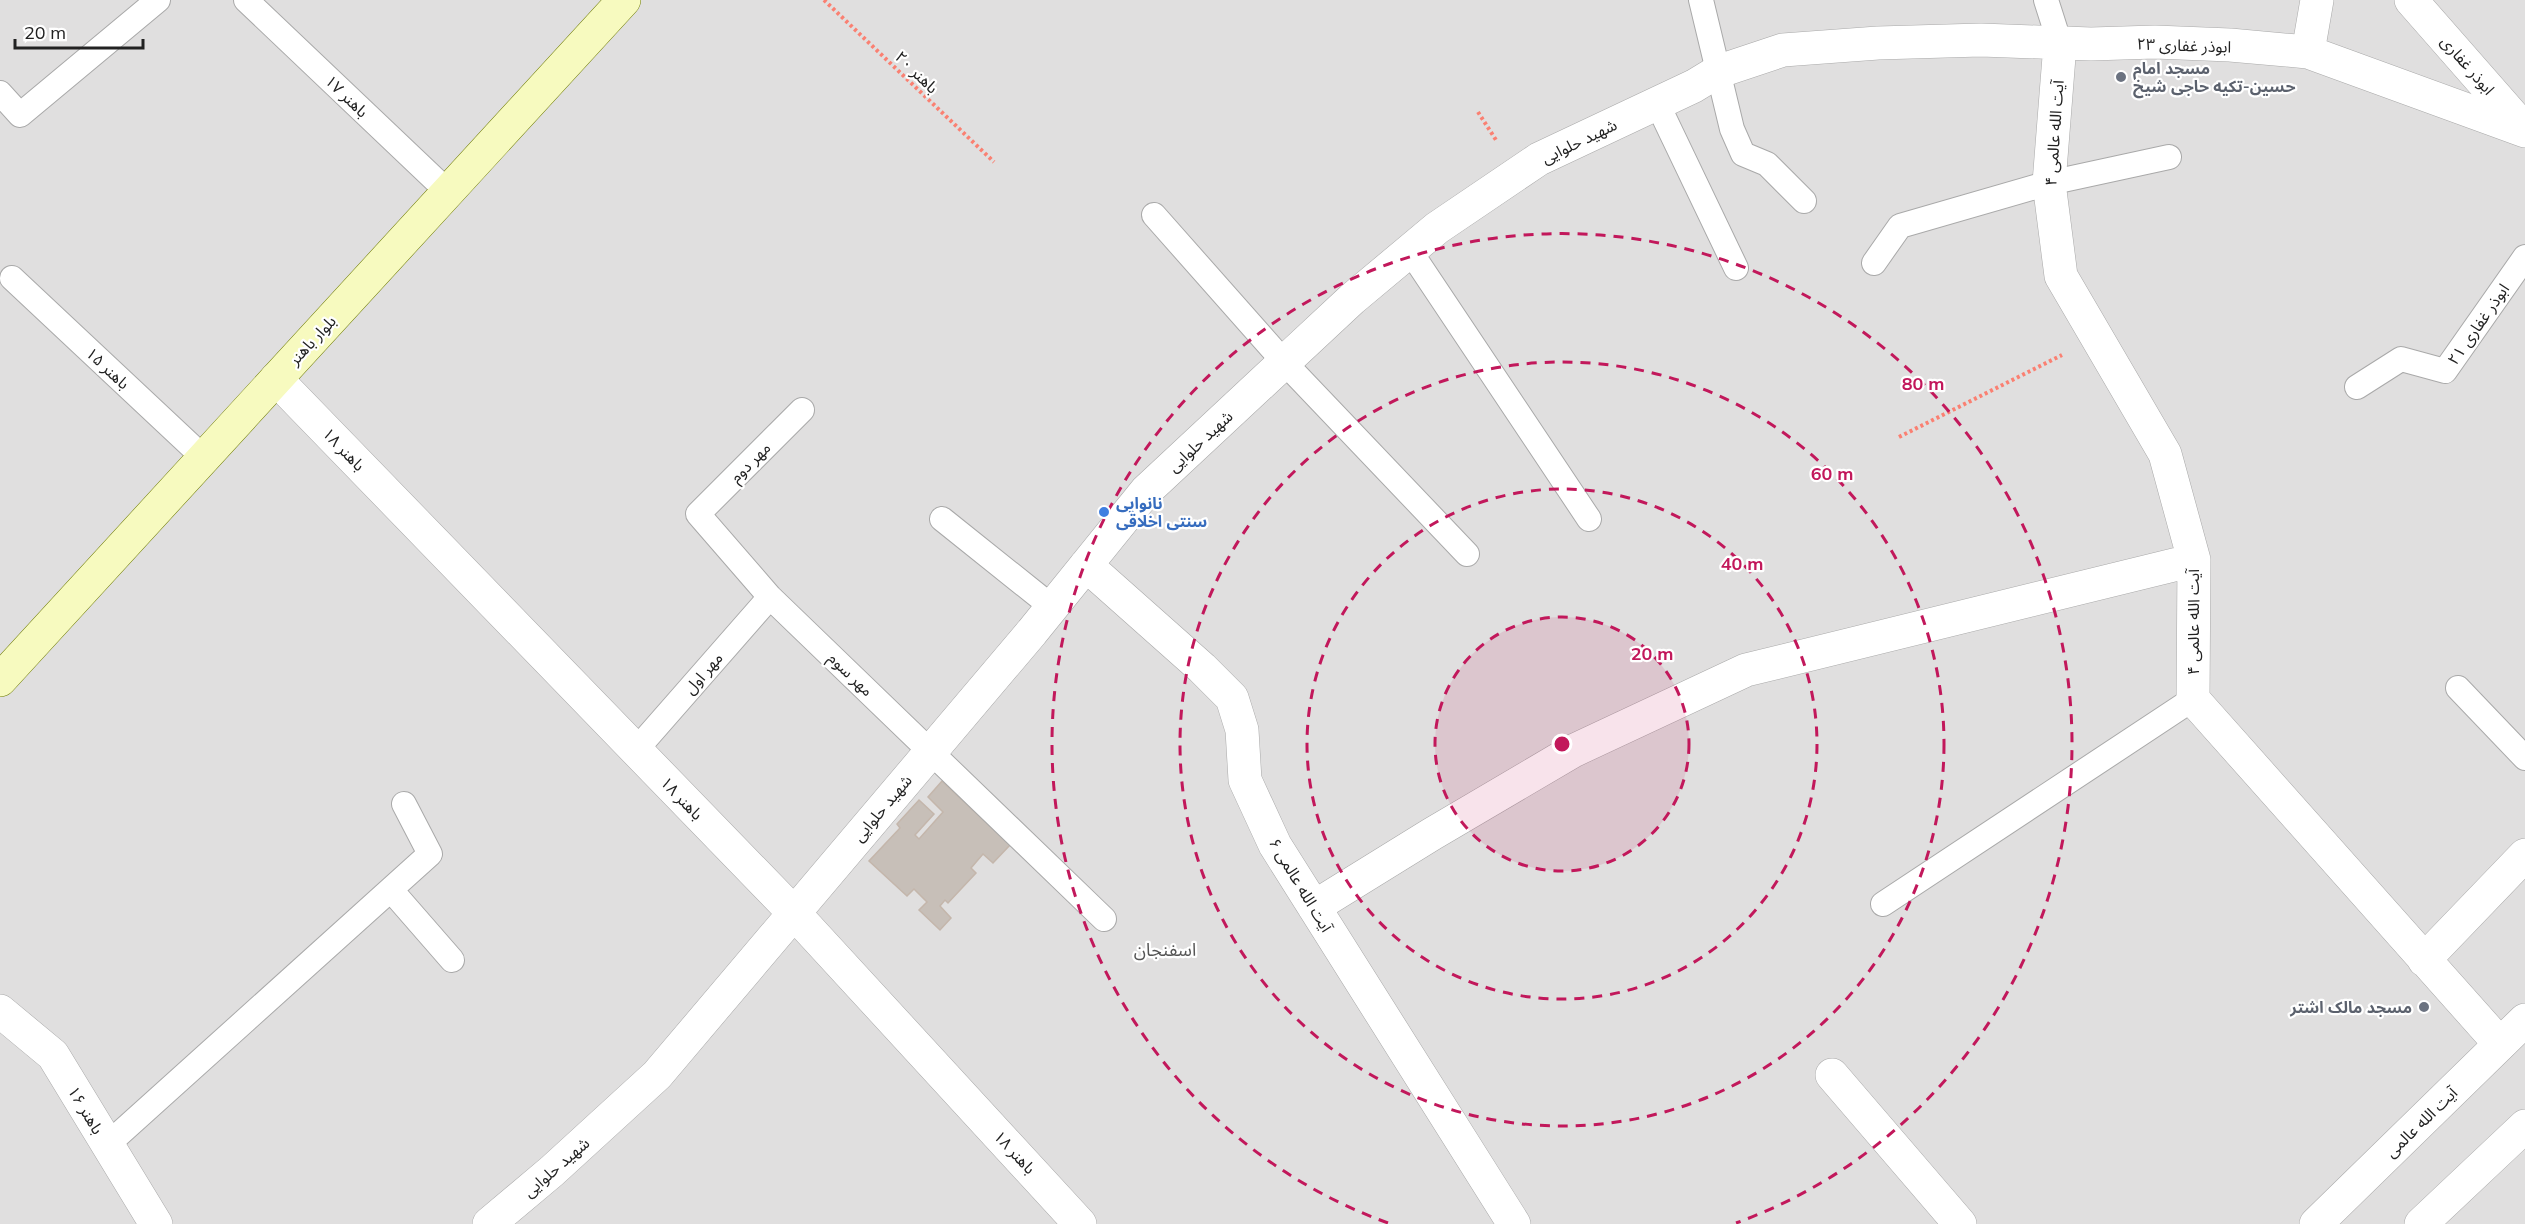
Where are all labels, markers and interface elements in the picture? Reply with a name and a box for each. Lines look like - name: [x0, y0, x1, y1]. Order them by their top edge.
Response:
- scale bar: [15, 12, 142, 50]
- text: 20 m: [24, 21, 66, 44]
- street label: ابوذر غفاری: [2437, 31, 2499, 99]
- street label: ابوذر غفاری ۲۳: [2136, 33, 2232, 57]
- street label: باهنر ۲۰: [891, 47, 943, 97]
- place label: مسجد امام حسین-تکیه حاجی شیخ: [2133, 58, 2295, 99]
- marker: مسجد امام حسین-تکیه حاجی شیخ: [2114, 70, 2128, 84]
- street label: باهنر ۱۷: [321, 71, 373, 121]
- street label: آیت الله عالمی ۴: [2040, 78, 2068, 187]
- street label: شهید حلوایی: [1538, 114, 1620, 168]
- street label: ابوذر غفاری ۲۱: [2443, 280, 2513, 368]
- street label: بلوار باهنر: [283, 311, 340, 370]
- street label: باهنر ۱۵: [82, 343, 134, 393]
- text: 80 m: [1902, 372, 1944, 395]
- street label: شهید حلوایی: [1163, 406, 1237, 476]
- street label: باهنر ۱۸: [319, 423, 369, 475]
- street label: مهر دوم: [725, 437, 777, 489]
- text: 60 m: [1811, 462, 1853, 485]
- place label: نانوایی سنتی اخلاقی: [1116, 493, 1207, 531]
- marker: نانوایی سنتی اخلاقی: [1097, 505, 1111, 519]
- text: 40 m: [1721, 552, 1763, 575]
- street label: آیت الله عالمی ۴: [2183, 568, 2203, 675]
- text: 20 m: [1631, 642, 1673, 665]
- street label: مهر اول: [679, 648, 727, 699]
- street label: مهر سوم: [822, 648, 878, 702]
- centre of rings: [1552, 734, 1572, 754]
- street label: شهید حلوایی: [848, 770, 916, 846]
- street label: باهنر ۱۸: [657, 772, 707, 824]
- street label: آیت الله عالمی ۶: [1265, 834, 1338, 937]
- district label: اسفنجان: [1134, 938, 1196, 961]
- place label: مسجد مالک اشتر: [2289, 997, 2412, 1017]
- marker: مسجد مالک اشتر: [2417, 1000, 2431, 1014]
- street label: باهنر ۱۶: [64, 1082, 108, 1138]
- street label: آیت الله عالمی: [2381, 1082, 2462, 1161]
- street label: باهنر ۱۸: [990, 1126, 1040, 1178]
- street label: شهید حلوایی: [519, 1133, 593, 1201]

